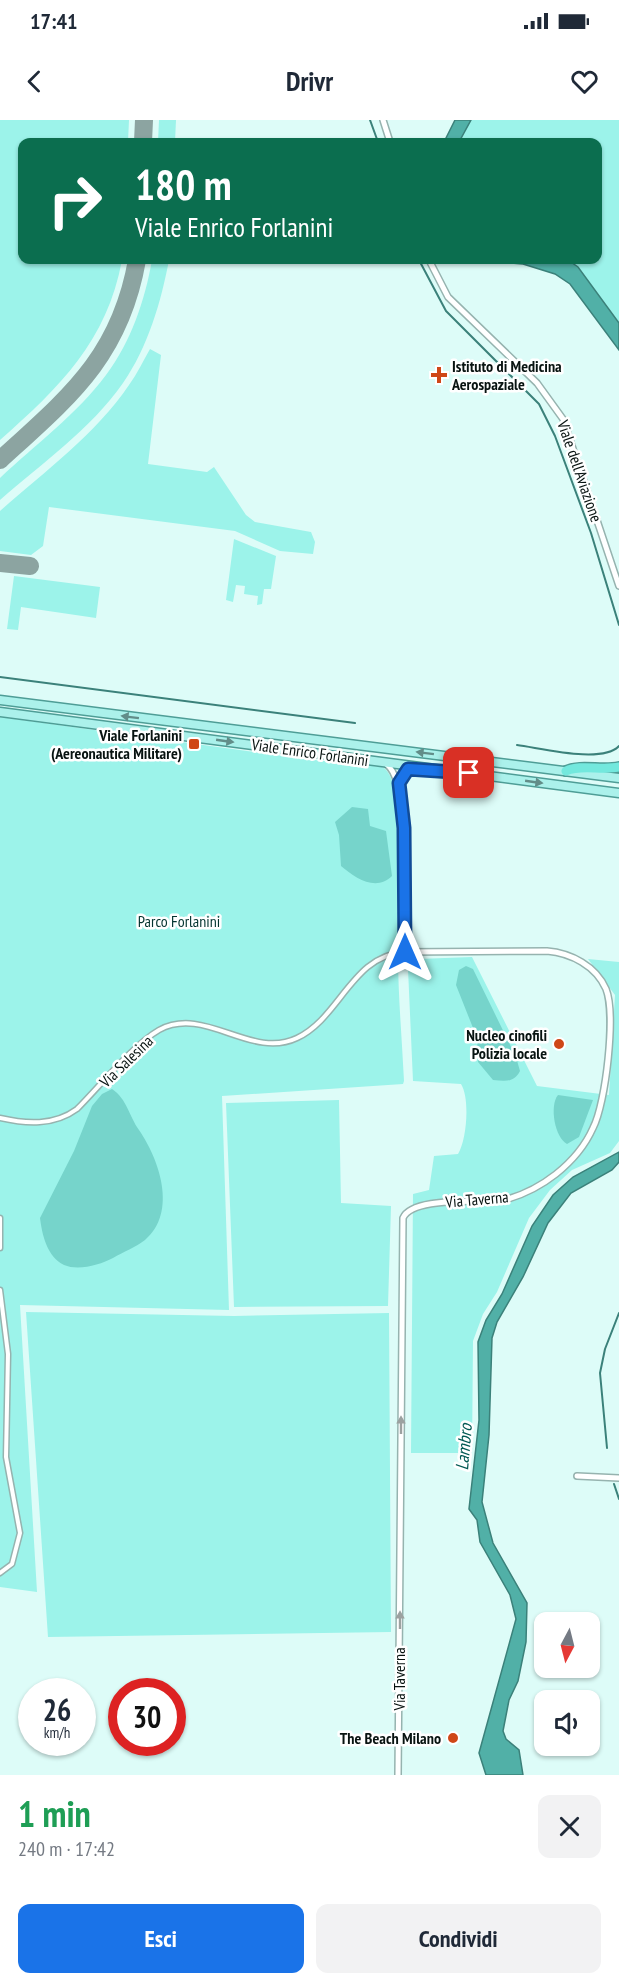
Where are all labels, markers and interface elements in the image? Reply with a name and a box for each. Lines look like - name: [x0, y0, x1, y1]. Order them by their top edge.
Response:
- text: 17:41: [30, 7, 78, 35]
- text: Drivr: [286, 64, 333, 98]
- icon: back: [18, 65, 51, 98]
- icon: heart: [568, 65, 601, 98]
- text: 180 m: [135, 157, 232, 212]
- icon: right: [36, 162, 114, 240]
- text: Viale Enrico Forlanini: [135, 210, 333, 244]
- place label: Istituto di Medicina Aerospaziale: [451, 356, 562, 394]
- marker: Istituto di Medicina Aerospaziale: [430, 366, 448, 384]
- street label: Viale dell'Aviazione: [553, 417, 607, 524]
- one-way arrow: [120, 712, 139, 722]
- place label: Viale Forlanini (Aereonautica Militare): [51, 725, 182, 763]
- street label: Viale Enrico Forlanini: [249, 734, 370, 770]
- one-way arrow: [215, 736, 234, 746]
- marker: Viale Forlanini (Aereonautica Militare): [187, 737, 201, 751]
- pin: [443, 747, 494, 798]
- one-way arrow: [415, 748, 434, 757]
- icon: arrive: [452, 756, 485, 789]
- one-way arrow: [525, 777, 544, 787]
- park label: Parco Forlanini: [138, 911, 220, 931]
- position arrow: [373, 920, 437, 984]
- place label: Nucleo cinofili Polizia locale: [466, 1025, 547, 1063]
- street label: Via Salesina: [94, 1031, 157, 1092]
- marker: Nucleo cinofili Polizia locale: [552, 1037, 566, 1051]
- street label: Via Taverna: [444, 1186, 509, 1212]
- one-way arrow: [396, 1415, 406, 1434]
- water label: Lambro: [450, 1421, 477, 1471]
- one-way arrow: [395, 1610, 405, 1629]
- north arrow: [534, 1612, 600, 1678]
- map controls: [534, 1612, 600, 1756]
- street label: Via Taverna: [389, 1647, 409, 1712]
- speed limit sign: 30: [108, 1678, 186, 1756]
- text: 26: [43, 1690, 71, 1729]
- button: sound: [534, 1690, 600, 1756]
- text: km/h: [44, 1723, 70, 1742]
- place label: The Beach Milano: [340, 1728, 441, 1748]
- marker: The Beach Milano: [446, 1731, 460, 1745]
- text: 1 min: [18, 1790, 91, 1837]
- button: close: [538, 1795, 601, 1858]
- text: 240 m · 17:42: [18, 1836, 115, 1862]
- button: Esci: [18, 1904, 304, 1973]
- button: Condividi: [316, 1904, 601, 1973]

